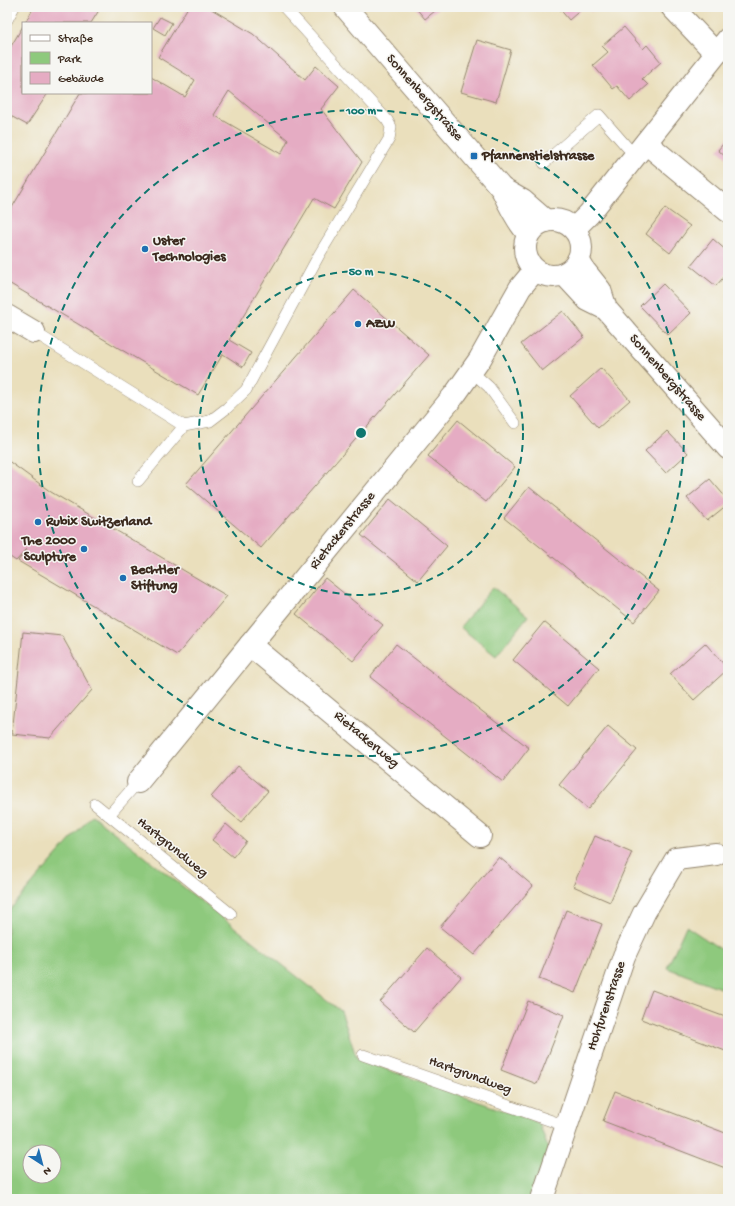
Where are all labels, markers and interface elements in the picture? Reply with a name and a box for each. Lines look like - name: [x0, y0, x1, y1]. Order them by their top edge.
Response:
- legend: [22, 22, 152, 94]
- text: Straße: [58, 33, 94, 47]
- street label: Sonnenbergstrasse: [382, 51, 467, 146]
- text: Park: [57, 53, 83, 67]
- text: Gebäude: [58, 73, 104, 87]
- text: 100 m: [345, 105, 376, 119]
- place label: Pfannenstielstrasse: [481, 148, 595, 165]
- marker: Pfannenstielstrasse: [469, 151, 479, 161]
- place label: Uster Technologies: [152, 233, 226, 266]
- marker: Uster Technologies: [140, 244, 150, 254]
- text: 50 m: [349, 266, 374, 280]
- place label: AZW: [365, 316, 395, 333]
- marker: AZW: [353, 319, 363, 329]
- street label: Sonnenbergstrasse: [625, 331, 710, 426]
- centre of rings: [354, 426, 368, 440]
- street label: Rietackerstrasse: [306, 488, 380, 573]
- place label: Rubix Switzerland: [45, 514, 153, 531]
- marker: Rubix Switzerland: [33, 517, 43, 527]
- place label: The 2000 Sculpture: [21, 533, 77, 566]
- marker: The 2000 Sculpture: [79, 544, 89, 554]
- place label: Bechtler Stiftung: [130, 562, 181, 595]
- marker: Bechtler Stiftung: [118, 573, 128, 583]
- street label: Rietackerweg: [330, 708, 402, 772]
- street label: Hartgrundweg: [133, 814, 211, 882]
- street label: Hohfurenstrasse: [584, 958, 631, 1053]
- street label: Hartgrundweg: [426, 1053, 514, 1099]
- north arrow: [22, 1144, 62, 1184]
- text: N: [40, 1164, 53, 1177]

